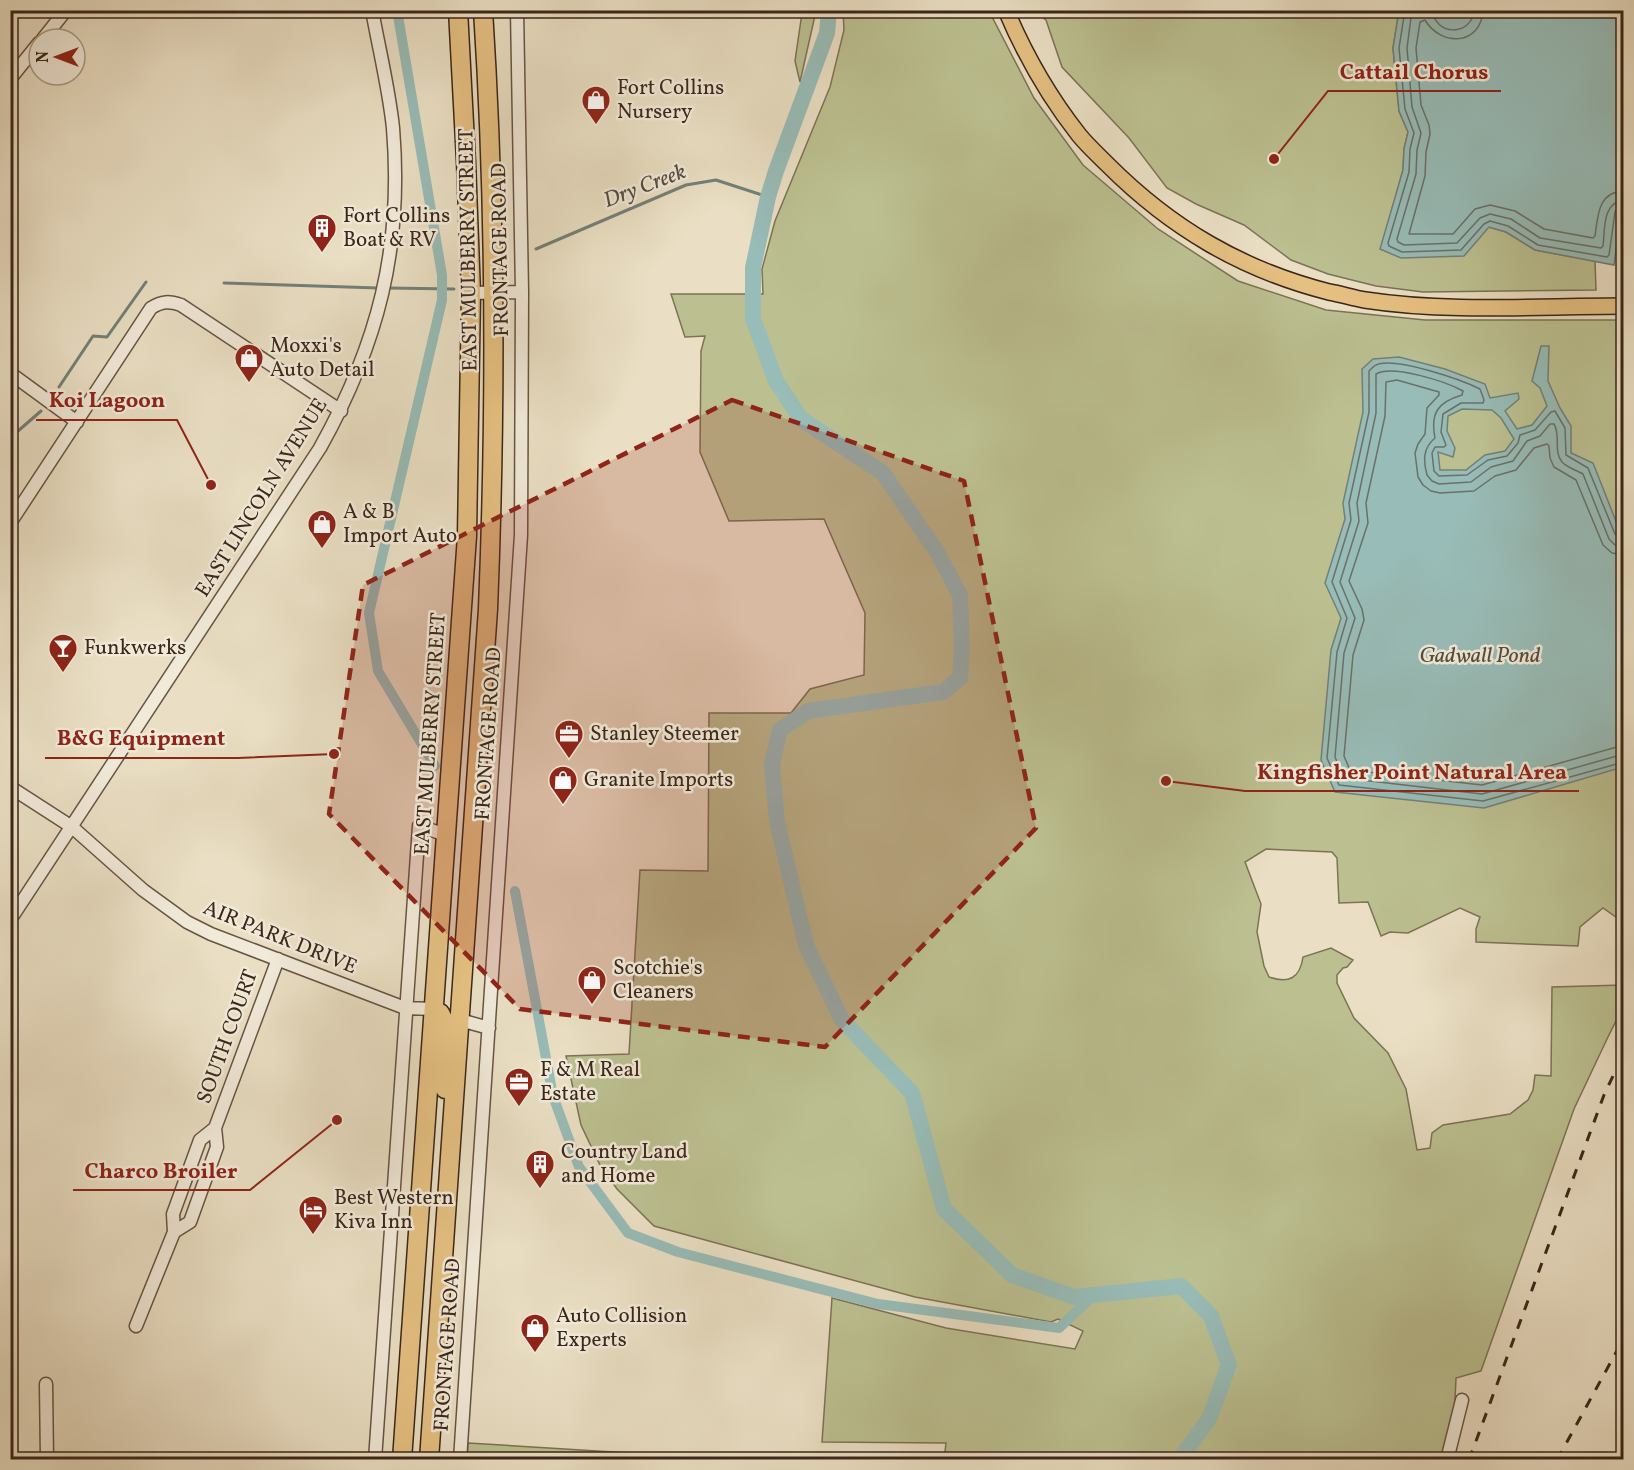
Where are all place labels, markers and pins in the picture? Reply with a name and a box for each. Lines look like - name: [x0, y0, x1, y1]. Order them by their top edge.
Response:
- callout: Cattail Chorus: [1328, 51, 1501, 91]
- place label: Fort Collins Nursery: [617, 74, 724, 127]
- shop icon: Fort Collins Nursery: [580, 84, 612, 126]
- place label: Fort Collins Boat & RV: [343, 202, 450, 255]
- building icon: Fort Collins Boat & RV: [306, 212, 338, 254]
- place label: Moxxi's Auto Detail: [270, 332, 374, 385]
- shop icon: Moxxi's Auto Detail: [233, 342, 265, 384]
- callout: Koi Lagoon: [36, 380, 177, 420]
- place label: A & B Import Auto: [343, 498, 457, 551]
- shop icon: A & B Import Auto: [306, 508, 338, 550]
- bar icon: Funkwerks: [47, 632, 79, 674]
- place label: Funkwerks: [84, 634, 186, 663]
- callout: B&G Equipment: [45, 718, 238, 758]
- office icon: Stanley Steemer: [553, 718, 585, 760]
- place label: Stanley Steemer: [590, 720, 739, 749]
- callout: Kingfisher Point Natural Area: [1245, 751, 1579, 791]
- shop icon: Granite Imports: [547, 764, 579, 806]
- place label: Granite Imports: [584, 766, 733, 795]
- place label: Scotchie's Cleaners: [613, 954, 703, 1007]
- shop icon: Scotchie's Cleaners: [576, 964, 608, 1006]
- place label: F & M Real Estate: [540, 1056, 640, 1109]
- office icon: F & M Real Estate: [503, 1066, 535, 1108]
- place label: Country Land and Home: [561, 1138, 688, 1191]
- building icon: Country Land and Home: [524, 1148, 556, 1190]
- callout: Charco Broiler: [73, 1150, 250, 1190]
- place label: Best Western Kiva Inn: [334, 1184, 454, 1237]
- hotel icon: Best Western Kiva Inn: [297, 1194, 329, 1236]
- place label: Auto Collision Experts: [556, 1302, 687, 1355]
- shop icon: Auto Collision Experts: [519, 1312, 551, 1354]

